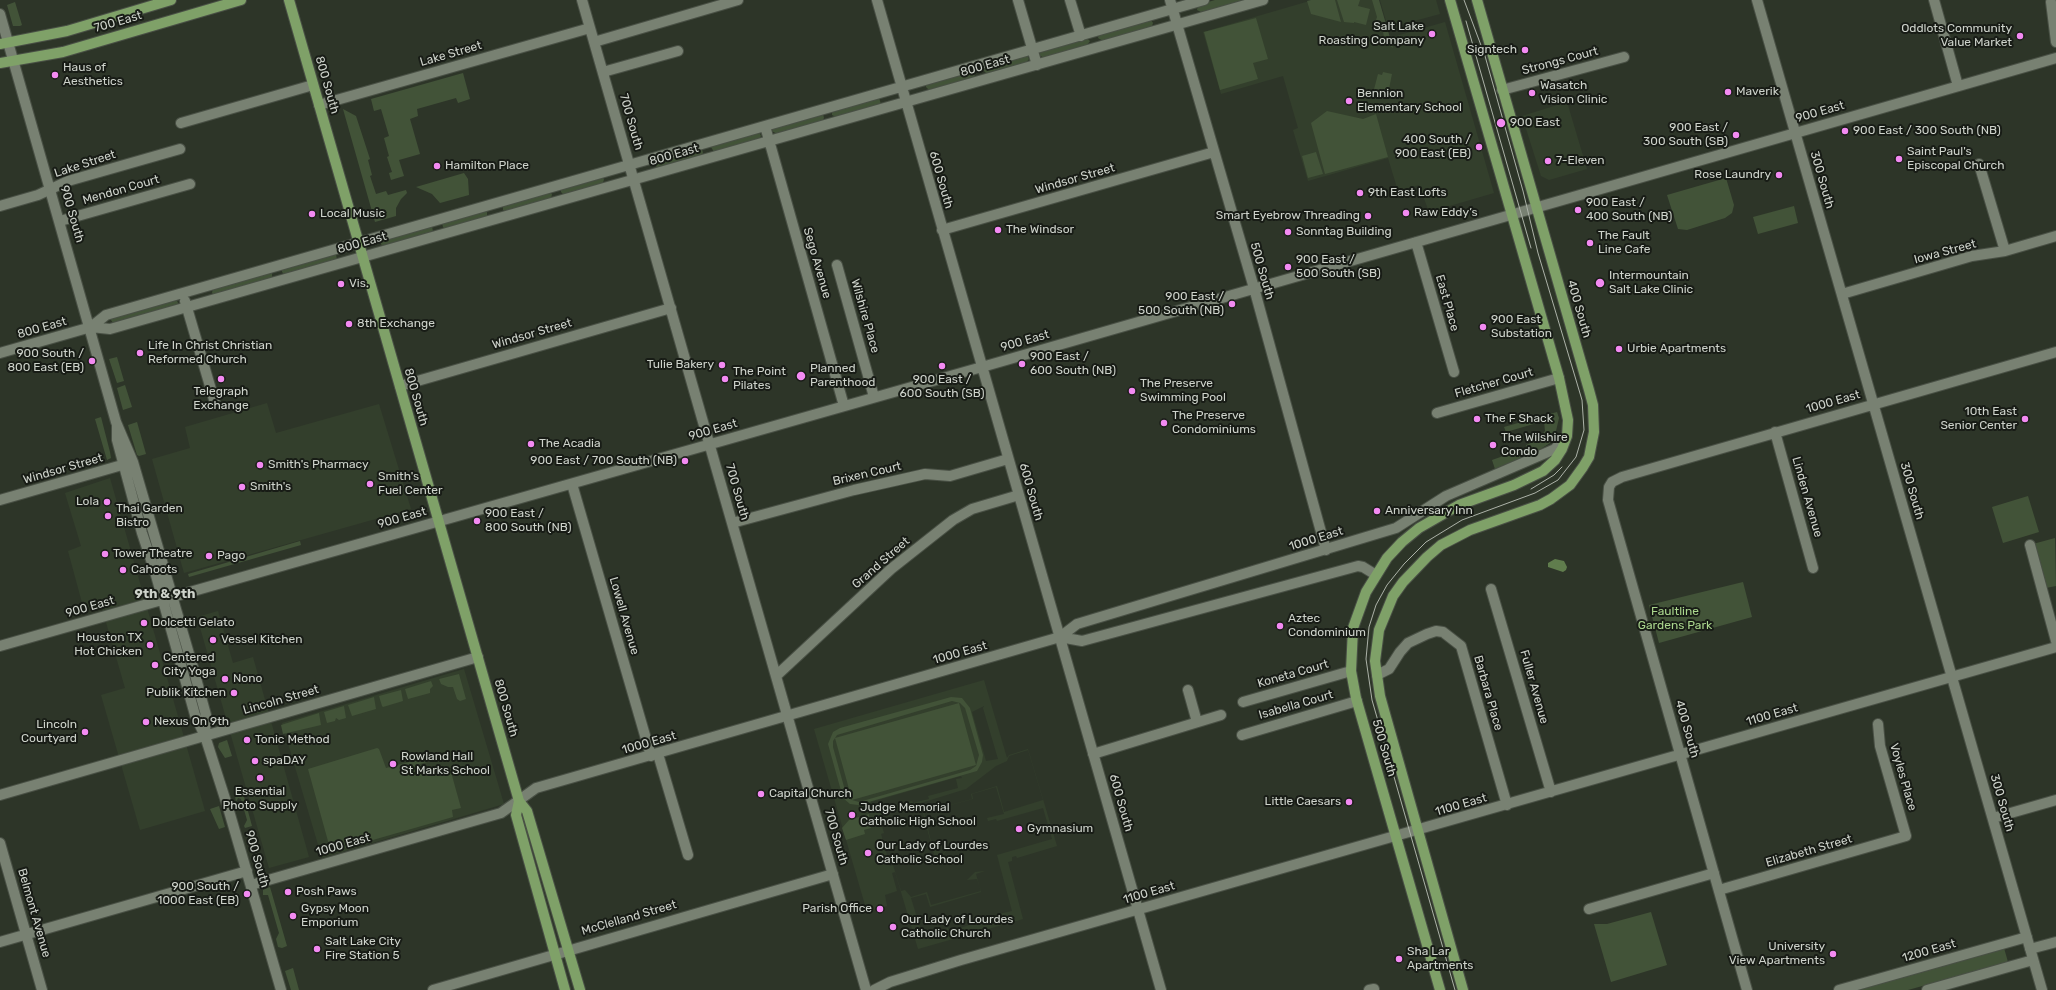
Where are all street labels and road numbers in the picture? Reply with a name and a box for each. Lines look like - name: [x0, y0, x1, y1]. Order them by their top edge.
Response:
- street label: 700 East: [92, 8, 144, 36]
- street label: Lake Street: [418, 38, 484, 70]
- street label: Strongs Court: [1520, 44, 1600, 78]
- street label: 800 East: [959, 52, 1011, 80]
- street label: 800 South: [312, 54, 342, 116]
- street label: 700 South: [616, 92, 646, 152]
- street label: 900 East: [1794, 98, 1846, 126]
- street label: 800 East: [648, 141, 700, 169]
- street label: Lake Street: [53, 147, 117, 181]
- street label: 600 South: [926, 150, 956, 210]
- street label: 300 South: [1807, 150, 1837, 210]
- street label: Windsor Street: [1034, 161, 1116, 197]
- street label: Mendon Court: [81, 172, 161, 208]
- street label: 900 South: [57, 184, 87, 244]
- street label: Sego Avenue: [800, 226, 834, 300]
- street label: 800 East: [336, 229, 388, 257]
- street label: Iowa Street: [1912, 237, 1978, 267]
- street label: 500 South: [1247, 241, 1277, 301]
- street label: East Place: [1432, 273, 1462, 333]
- street label: Wilshire Place: [848, 277, 882, 355]
- street label: 400 South: [1564, 279, 1594, 339]
- street label: 800 East: [16, 314, 68, 342]
- street label: Windsor Street: [491, 316, 573, 352]
- street label: 900 East: [999, 327, 1051, 355]
- street label: Fletcher Court: [1453, 365, 1535, 401]
- street label: 800 South: [401, 366, 431, 428]
- street label: 1000 East: [1804, 387, 1862, 417]
- street label: 900 East: [687, 416, 739, 444]
- street label: Windsor Street: [22, 451, 104, 487]
- street label: Linden Avenue: [1789, 455, 1825, 539]
- street label: Brixen Court: [831, 459, 903, 489]
- street label: 300 South: [1897, 461, 1927, 521]
- street label: 700 South: [722, 462, 752, 522]
- street label: 600 South: [1016, 462, 1046, 522]
- street label: 900 East: [376, 504, 428, 532]
- street label: 1000 East: [1287, 524, 1345, 554]
- street label: Grand Street: [849, 534, 913, 592]
- street label: Lowell Avenue: [606, 575, 642, 657]
- street label: 900 East: [64, 593, 116, 621]
- street label: 1000 East: [931, 638, 989, 668]
- street label: Fuller Avenue: [1517, 648, 1551, 726]
- street label: Barbara Place: [1470, 654, 1506, 732]
- street label: Koneta Court: [1256, 657, 1330, 691]
- street label: 800 South: [491, 677, 521, 739]
- street label: Lincoln Street: [241, 682, 321, 718]
- street label: Isabella Court: [1257, 688, 1335, 722]
- street label: 400 South: [1672, 699, 1702, 759]
- street label: 1100 East: [1744, 701, 1800, 729]
- street label: 500 South: [1369, 718, 1399, 778]
- street label: 1000 East: [620, 728, 678, 758]
- street label: Voyles Place: [1886, 741, 1920, 813]
- street label: 600 South: [1106, 773, 1136, 833]
- street label: 300 South: [1987, 773, 2017, 833]
- street label: 1100 East: [1433, 791, 1489, 819]
- street label: 700 South: [821, 807, 851, 867]
- street label: 900 South: [242, 829, 272, 889]
- street label: 1000 East: [314, 830, 372, 860]
- street label: Elizabeth Street: [1764, 832, 1854, 870]
- street label: Belmont Avenue: [14, 867, 54, 959]
- street label: 1100 East: [1121, 879, 1177, 907]
- street label: McClelland Street: [580, 898, 678, 938]
- street label: 1200 East: [1901, 936, 1957, 966]

